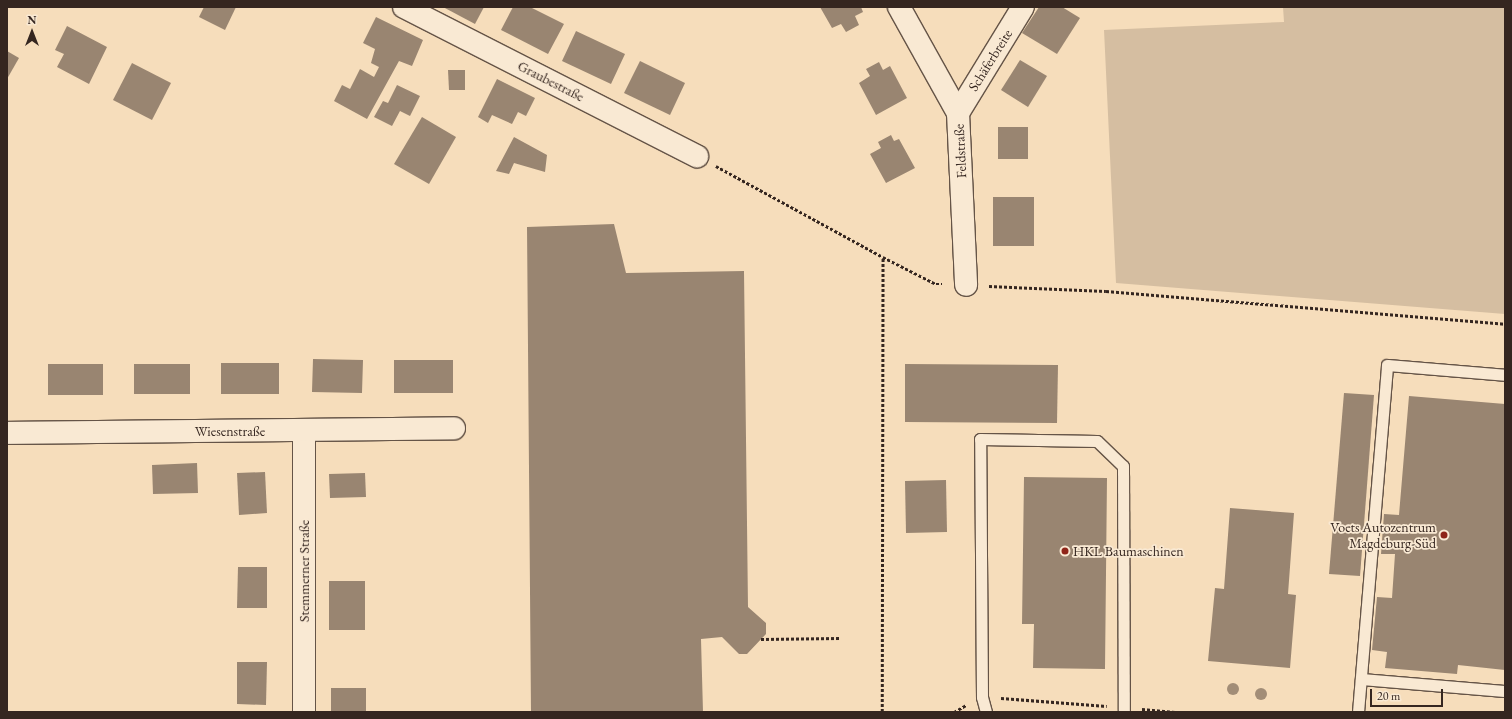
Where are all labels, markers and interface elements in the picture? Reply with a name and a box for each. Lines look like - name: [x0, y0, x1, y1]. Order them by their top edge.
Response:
- north arrow: [12, 12, 52, 52]
- text: N: [28, 13, 36, 27]
- street label: Schäferbreite: [964, 26, 1016, 94]
- street label: Graubestraße: [515, 57, 587, 105]
- street label: Feldstraße: [950, 123, 970, 179]
- street label: Wiesenstraße: [195, 423, 265, 439]
- place label: Voets Autozentrum Magdeburg-Süd: [1330, 519, 1436, 552]
- street label: Stemmerner Straße: [296, 520, 312, 622]
- marker: Voets Autozentrum Magdeburg-Süd: [1439, 530, 1449, 540]
- place label: HKL Baumaschinen: [1073, 543, 1184, 559]
- marker: HKL Baumaschinen: [1060, 546, 1070, 556]
- scale bar: [1372, 681, 1445, 707]
- text: 20 m: [1377, 688, 1400, 704]

